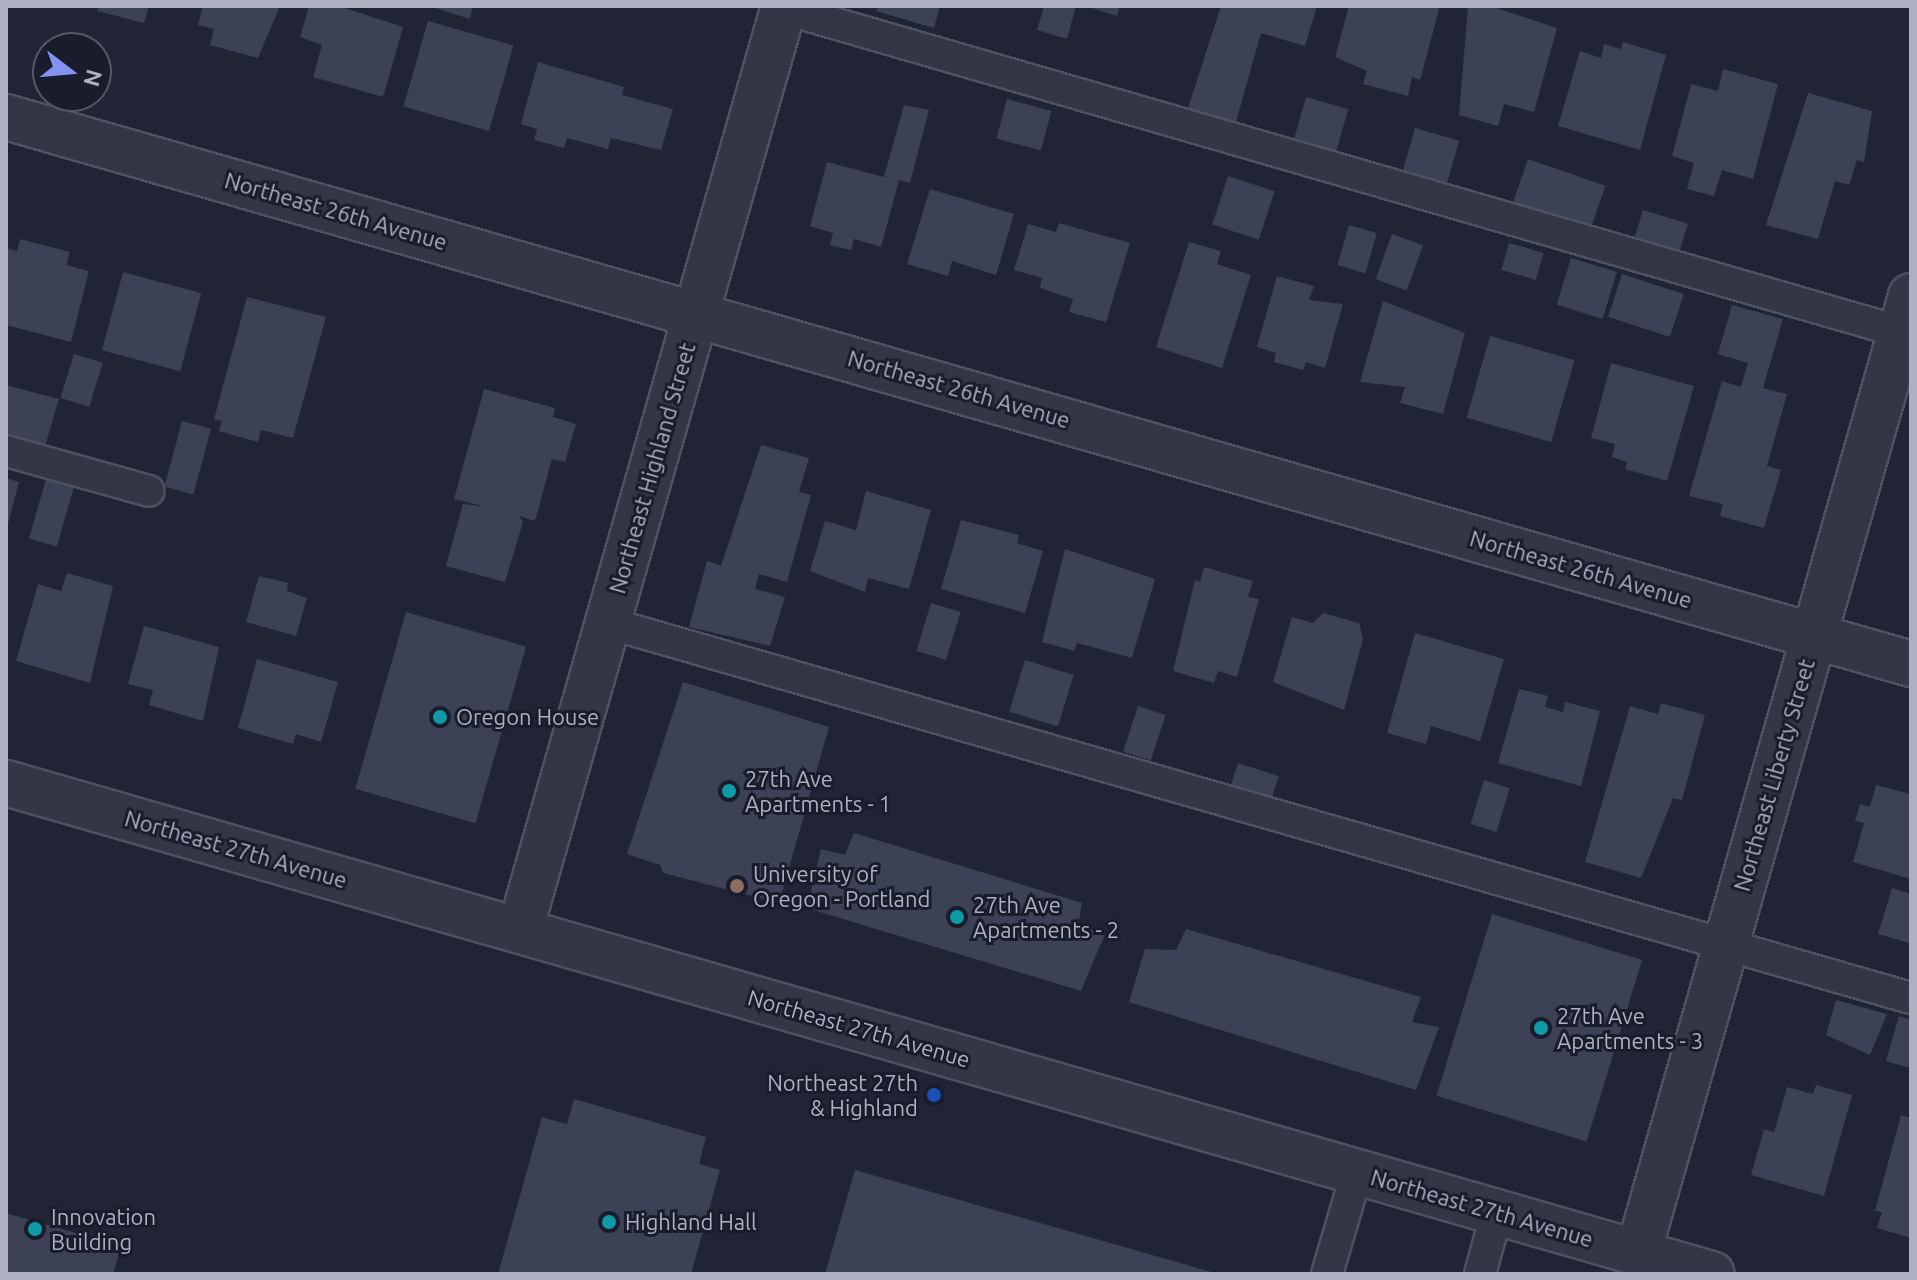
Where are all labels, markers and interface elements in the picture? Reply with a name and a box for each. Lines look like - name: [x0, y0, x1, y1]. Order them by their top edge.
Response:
- north arrow: [32, 32, 112, 112]
- text: N: [79, 67, 108, 90]
- street label: Northeast 26th Avenue: [222, 167, 450, 255]
- street label: Northeast Highland Street: [604, 340, 700, 596]
- street label: Northeast 26th Avenue: [845, 345, 1073, 433]
- street label: Northeast 26th Avenue: [1467, 525, 1695, 613]
- street label: Northeast Liberty Street: [1728, 656, 1820, 894]
- place label: Oregon House: [456, 704, 599, 730]
- marker: Oregon House: [431, 708, 449, 726]
- place label: 27th Ave Apartments - 1: [745, 765, 891, 816]
- marker: 27th Ave Apartments - 1: [720, 782, 738, 800]
- street label: Northeast 27th Avenue: [122, 805, 350, 893]
- place label: University of Oregon - Portland: [753, 860, 930, 912]
- marker: University of Oregon - Portland: [728, 877, 746, 895]
- place label: 27th Ave Apartments - 2: [973, 891, 1119, 942]
- marker: 27th Ave Apartments - 2: [948, 908, 966, 926]
- street label: Northeast 27th Avenue: [745, 984, 973, 1072]
- place label: 27th Ave Apartments - 3: [1557, 1002, 1703, 1054]
- marker: 27th Ave Apartments - 3: [1532, 1019, 1550, 1037]
- place label: Northeast 27th & Highland: [767, 1069, 918, 1120]
- marker: Northeast 27th & Highland: [925, 1086, 943, 1104]
- street label: Northeast 27th Avenue: [1368, 1164, 1596, 1252]
- place label: Innovation Building: [51, 1203, 156, 1254]
- place label: Highland Hall: [625, 1209, 757, 1235]
- marker: Highland Hall: [600, 1213, 618, 1231]
- marker: Innovation Building: [26, 1220, 44, 1238]

